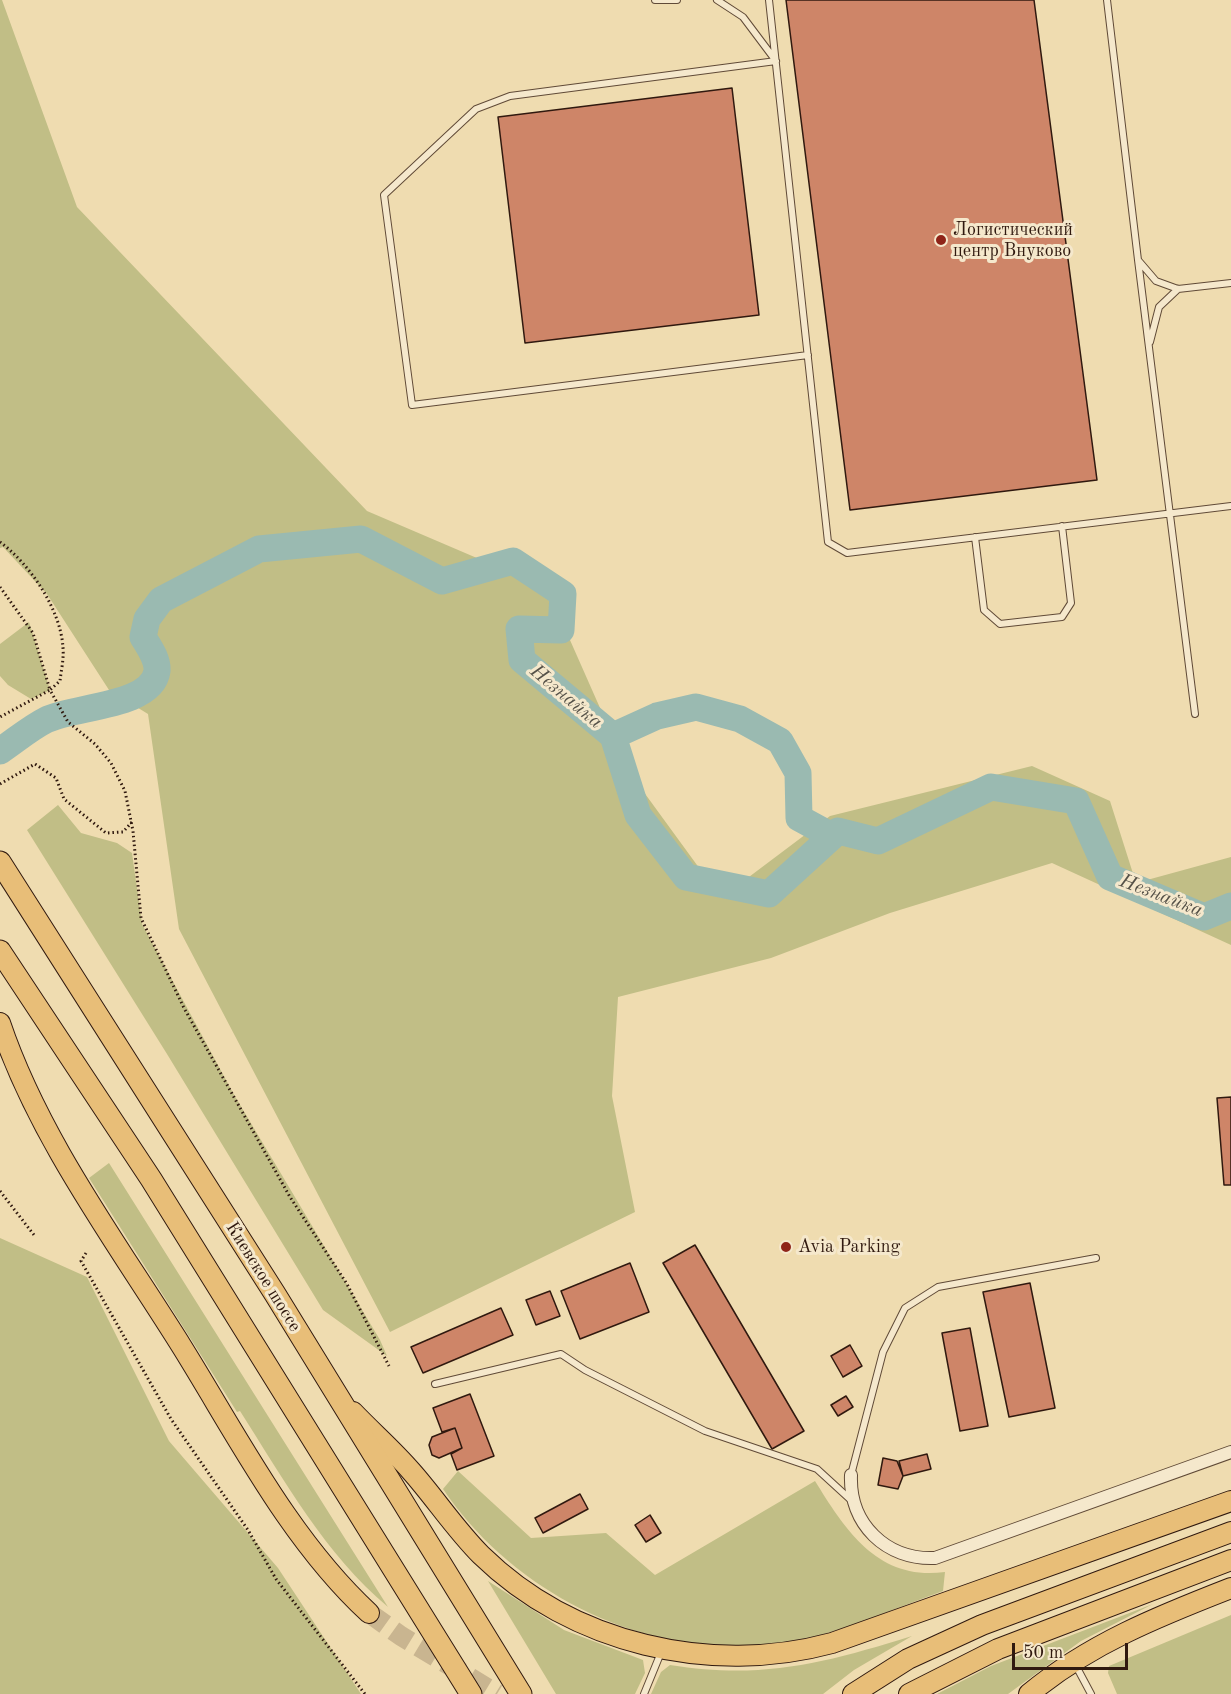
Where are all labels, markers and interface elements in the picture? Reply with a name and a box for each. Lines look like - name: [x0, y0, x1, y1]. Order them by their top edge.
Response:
- place label: Логистический центр Внуково: [953, 219, 1073, 262]
- marker: Логистический центр Внуково: [934, 233, 948, 247]
- water label: Незнайка: [525, 660, 607, 734]
- water label: Незнайка: [1116, 869, 1206, 923]
- street label: Киевское шоссе: [221, 1218, 305, 1336]
- place label: Avia Parking: [798, 1236, 900, 1258]
- marker: Avia Parking: [779, 1240, 793, 1254]
- scale bar: [1015, 1631, 1130, 1669]
- text: 50 m: [1023, 1644, 1063, 1662]

